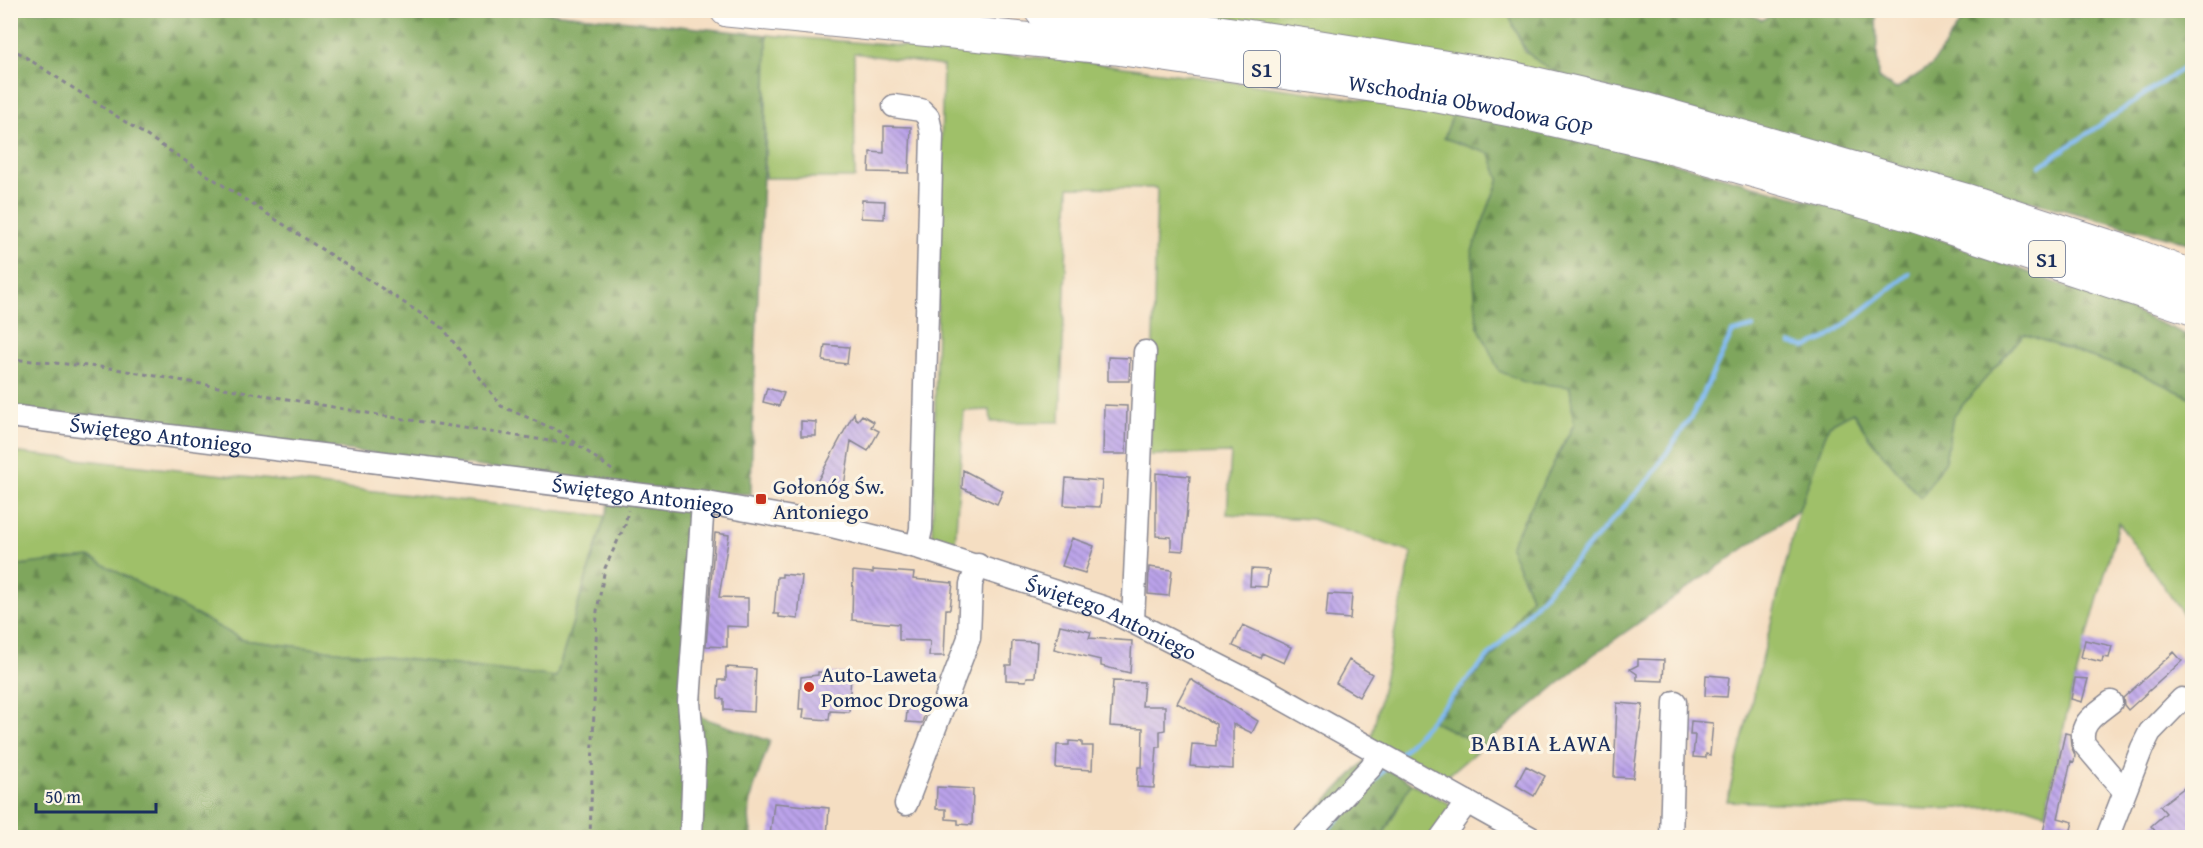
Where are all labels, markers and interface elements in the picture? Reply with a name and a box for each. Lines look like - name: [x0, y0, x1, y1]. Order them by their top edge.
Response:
- road number: S1: [1244, 51, 1280, 87]
- street label: Wschodnia Obwodowa GOP: [1346, 66, 1596, 144]
- road number: S1: [2029, 241, 2065, 277]
- street label: Świętego Antoniego: [68, 408, 254, 462]
- street label: Świętego Antoniego: [550, 468, 737, 524]
- place label: Gołonóg Św. Antoniego: [773, 470, 884, 527]
- marker: Gołonóg Św. Antoniego: [754, 492, 768, 506]
- street label: Świętego Antoniego: [1021, 567, 1202, 668]
- place label: Auto-Laweta Pomoc Drogowa: [821, 658, 969, 715]
- marker: Auto-Laweta Pomoc Drogowa: [802, 680, 816, 694]
- district label: BABIA ŁAWA: [1471, 725, 1613, 760]
- scale bar: [36, 776, 156, 814]
- text: 50 m: [45, 783, 81, 810]

